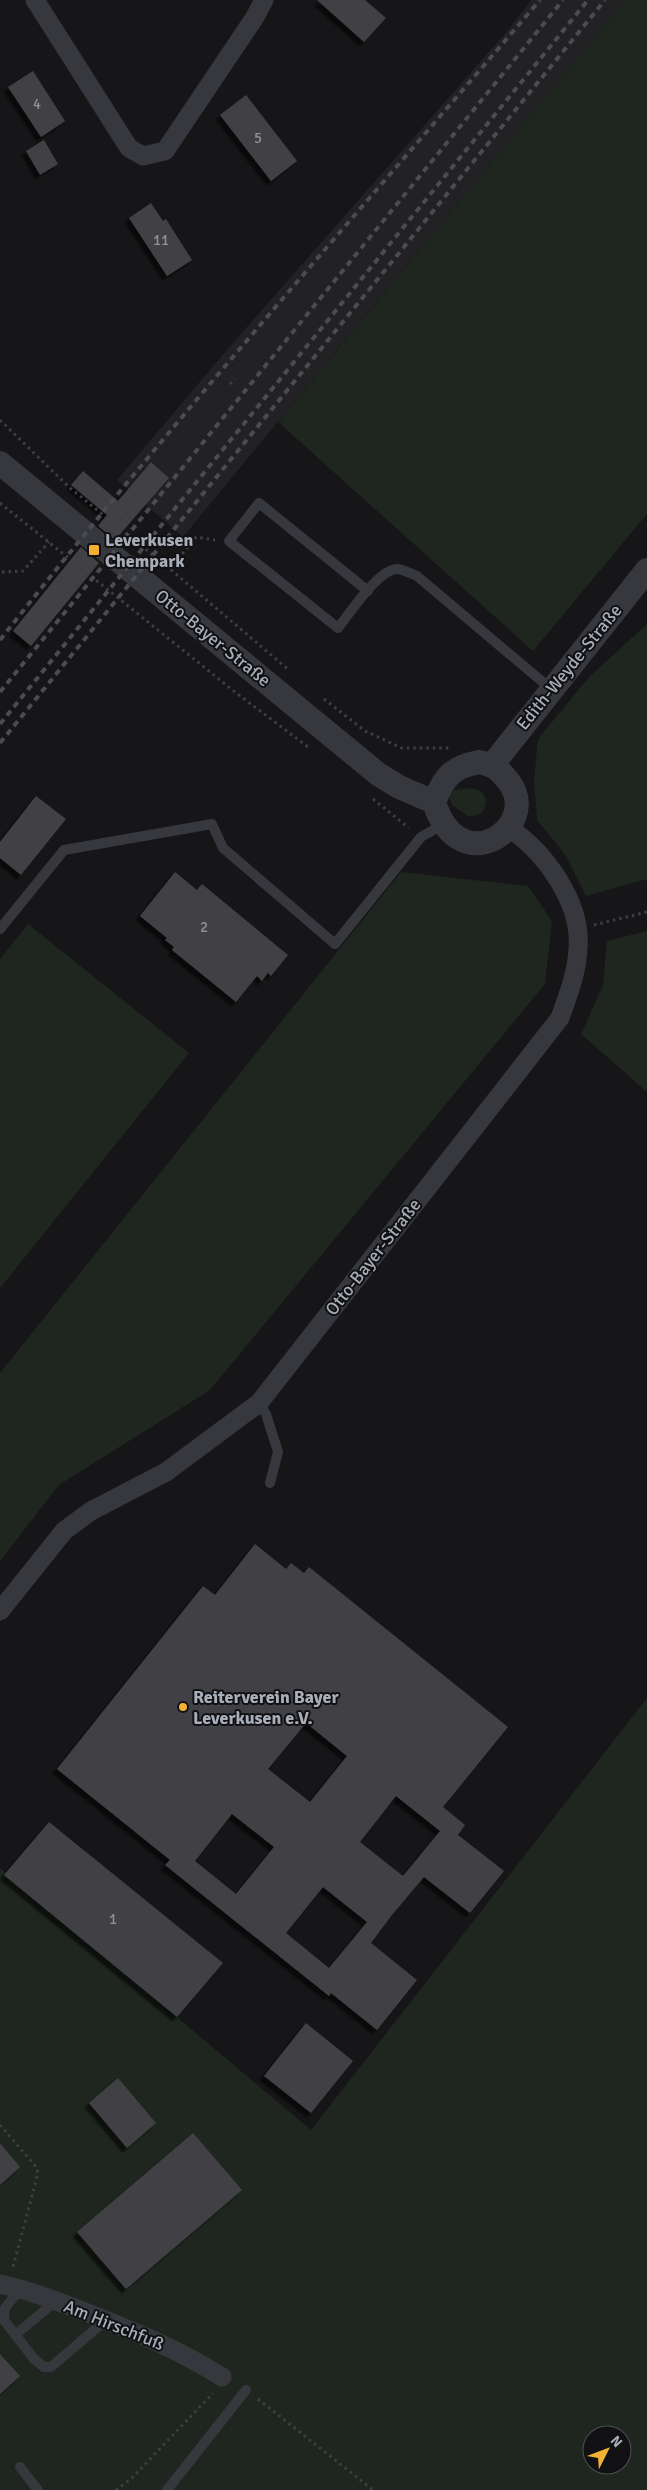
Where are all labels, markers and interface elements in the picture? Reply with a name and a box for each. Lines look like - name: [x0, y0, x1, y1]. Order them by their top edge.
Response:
- house number: 4: [33, 95, 41, 113]
- house number: 5: [254, 129, 262, 147]
- house number: 11: [153, 231, 169, 249]
- place label: Leverkusen Chempark: [105, 529, 194, 572]
- marker: Leverkusen Chempark: [87, 543, 101, 557]
- street label: Otto-Bayer-Straße: [151, 585, 275, 691]
- street label: Edith-Weyde-Straße: [512, 600, 626, 734]
- house number: 2: [200, 918, 208, 936]
- street label: Otto-Bayer-Straße: [321, 1194, 425, 1320]
- place label: Reiterverein Bayer Leverkusen e.V.: [193, 1686, 340, 1729]
- marker: Reiterverein Bayer Leverkusen e.V.: [177, 1701, 189, 1713]
- house number: 1: [109, 1910, 117, 1928]
- street label: Am Hirschfuß: [61, 2295, 167, 2355]
- north arrow: [582, 2425, 632, 2475]
- text: N: [607, 2432, 626, 2451]

